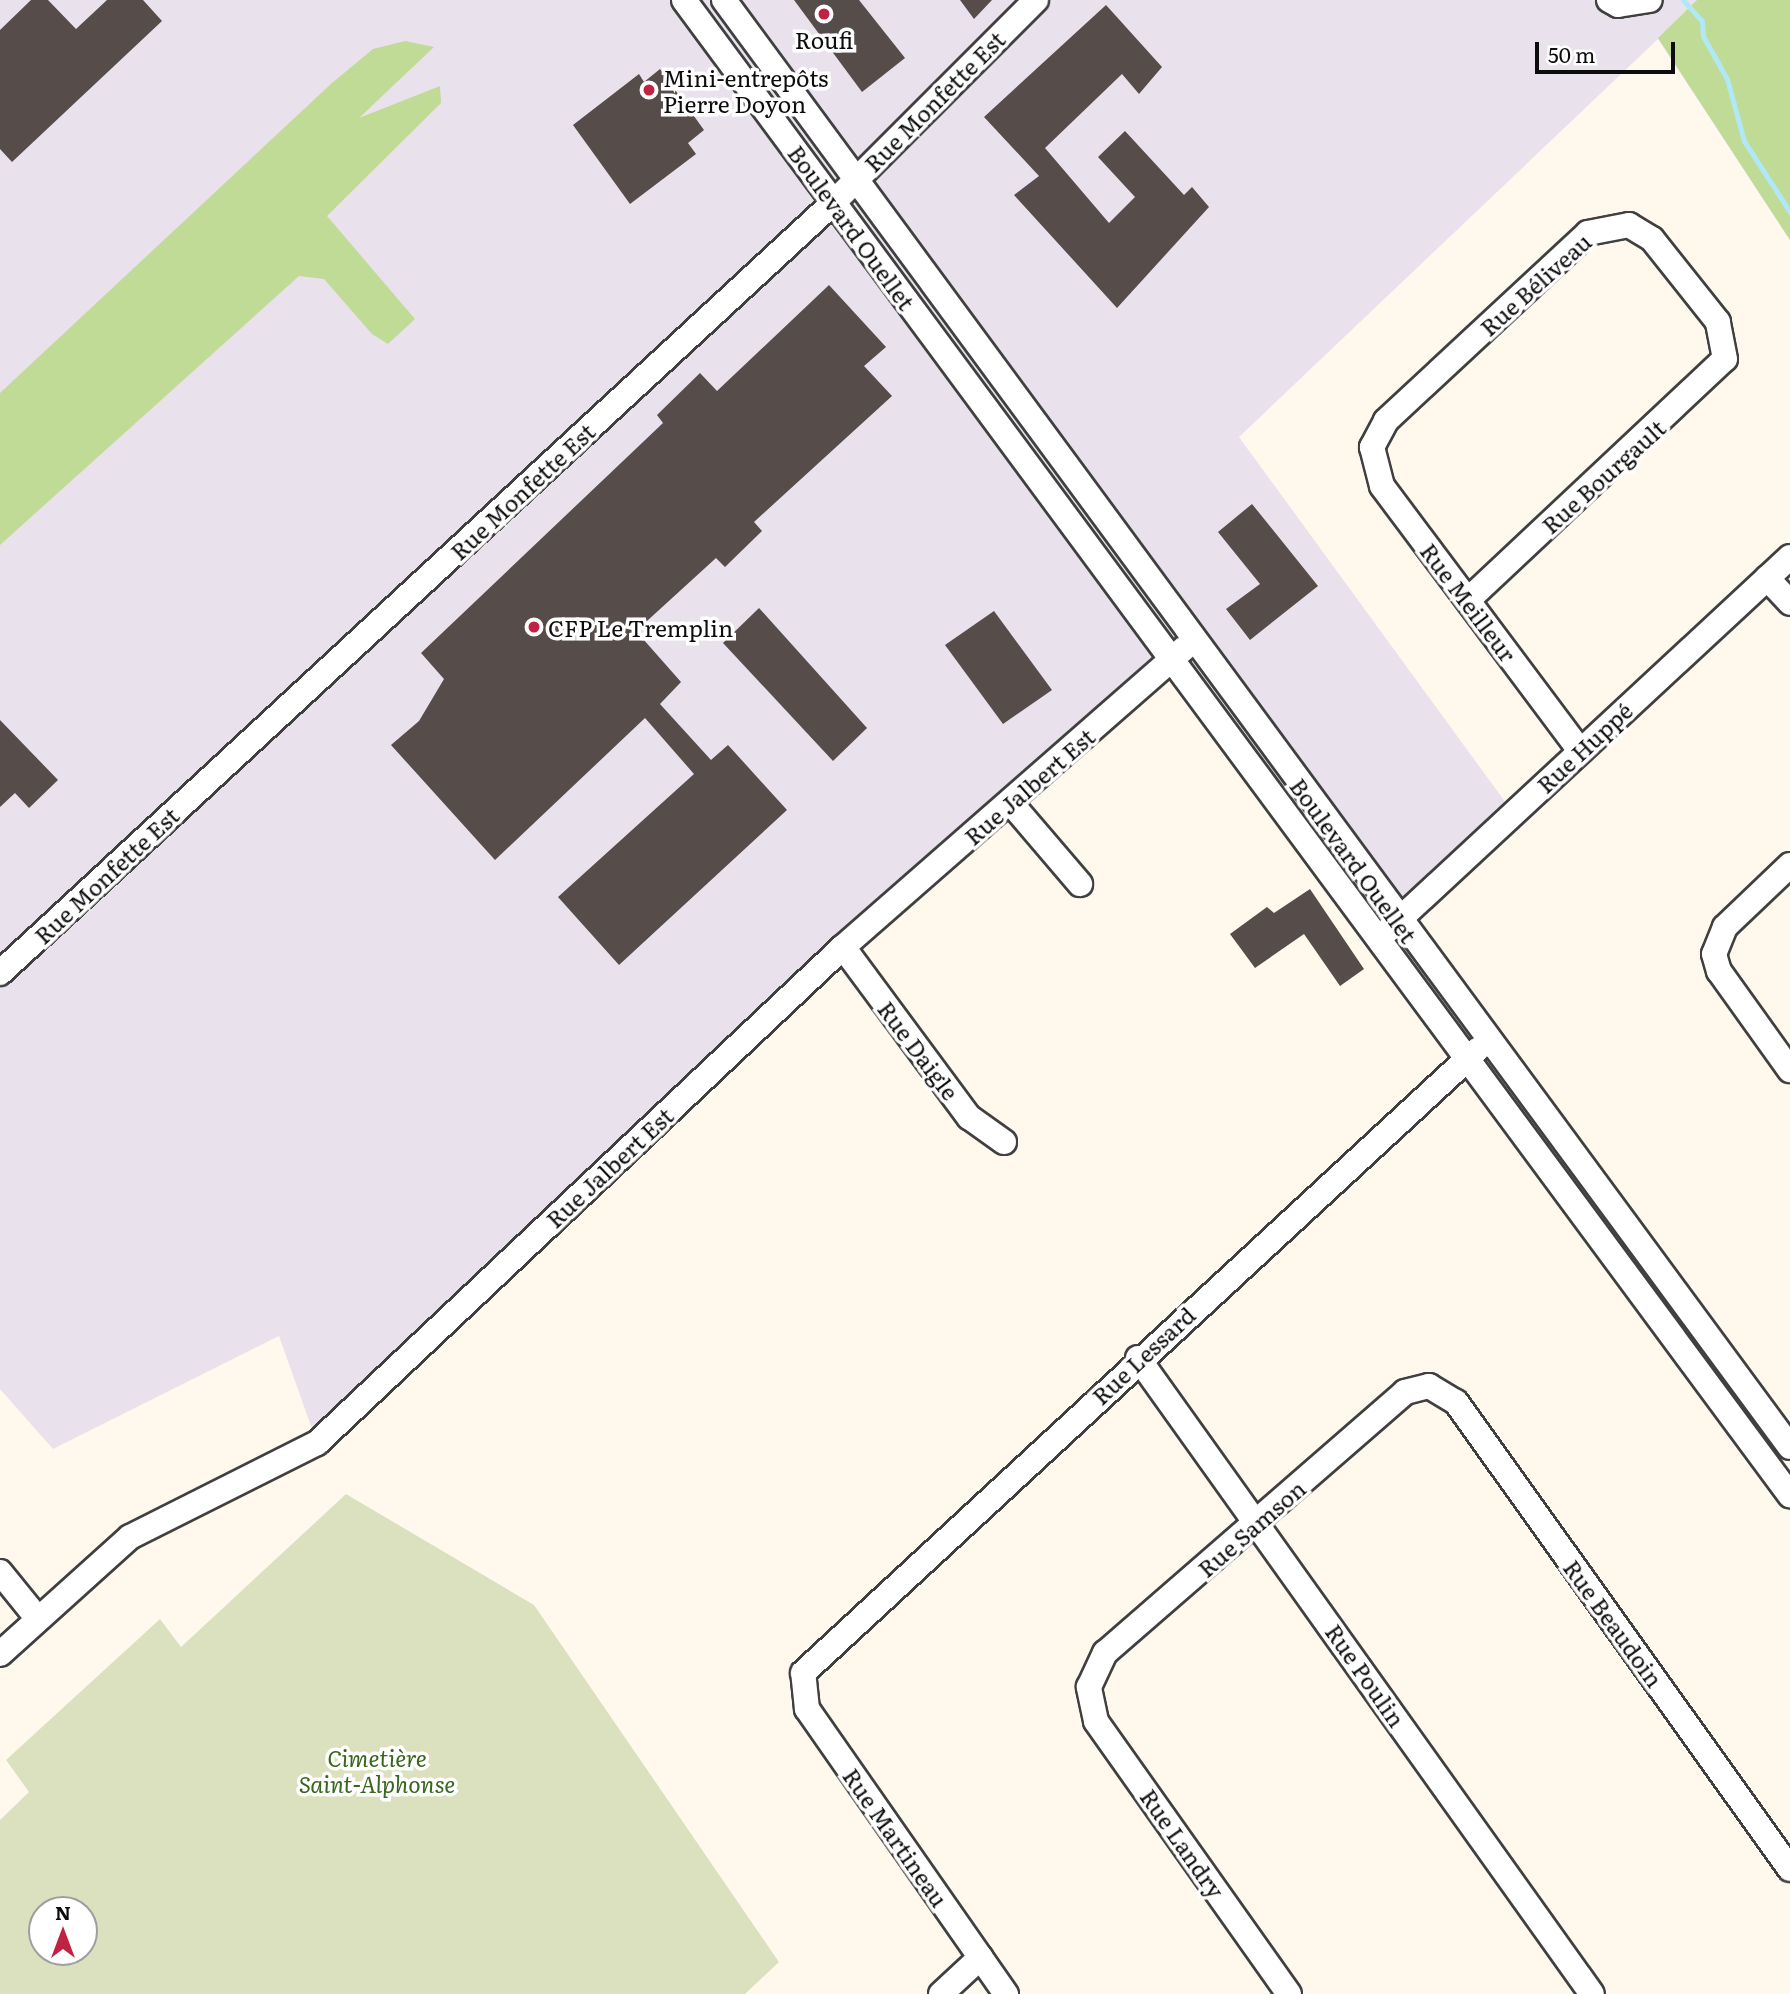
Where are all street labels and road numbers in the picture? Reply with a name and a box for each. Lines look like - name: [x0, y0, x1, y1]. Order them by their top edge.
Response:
- street label: Rue Monfette Est: [858, 25, 1010, 177]
- street label: Boulevard Ouellet: [783, 139, 921, 315]
- street label: Rue Béliveau: [1474, 227, 1596, 341]
- street label: Rue Bourgault: [1536, 413, 1670, 539]
- street label: Rue Monfette Est: [444, 417, 600, 565]
- street label: Rue Meilleur: [1415, 537, 1523, 667]
- street label: Rue Huppé: [1531, 696, 1637, 798]
- street label: Rue Jalbert Est: [958, 722, 1100, 850]
- street label: Boulevard Ouellet: [1285, 772, 1423, 948]
- street label: Rue Monfette Est: [28, 801, 184, 949]
- street label: Rue Daigle: [873, 995, 965, 1105]
- street label: Rue Jalbert Est: [540, 1101, 678, 1233]
- street label: Rue Lessard: [1086, 1300, 1200, 1410]
- street label: Rue Samson: [1192, 1474, 1310, 1582]
- street label: Rue Beaudoin: [1559, 1554, 1669, 1692]
- street label: Rue Poulin: [1321, 1618, 1411, 1732]
- street label: Rue Martineau: [838, 1762, 954, 1912]
- street label: Rue Landry: [1135, 1783, 1231, 1903]

